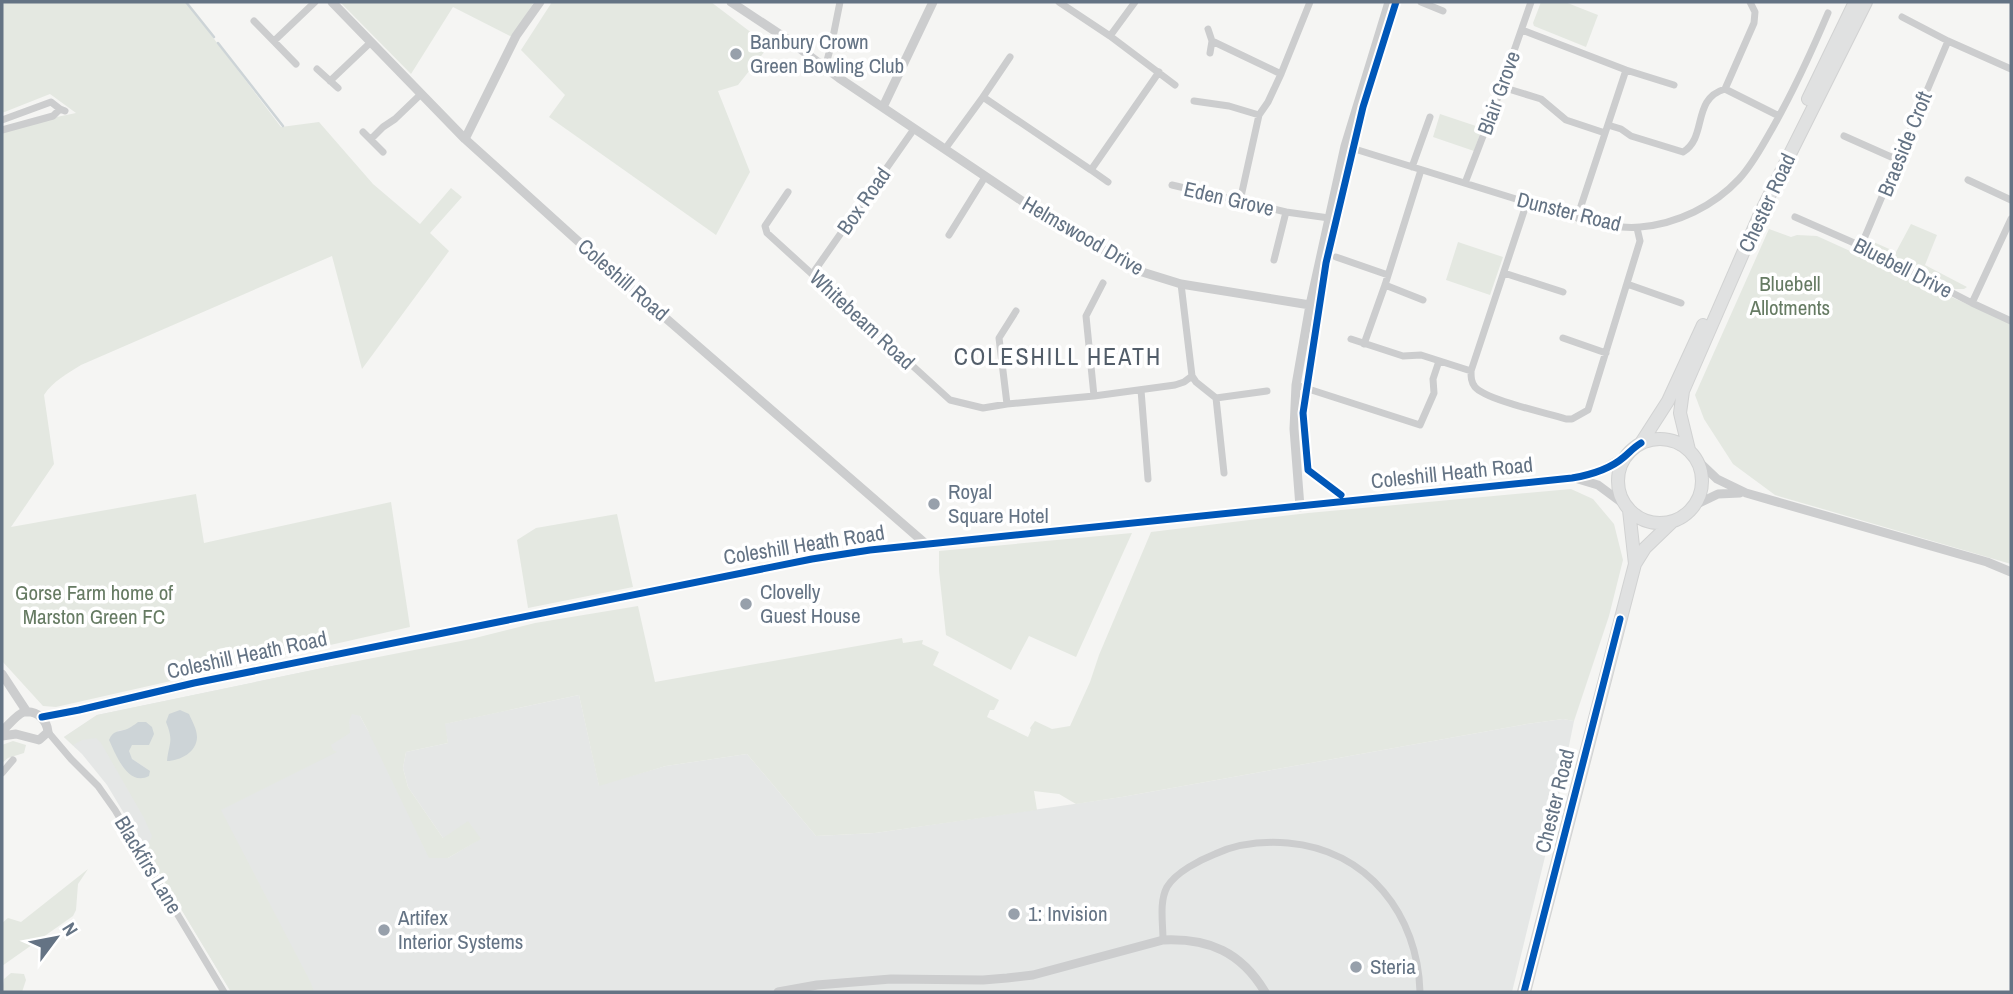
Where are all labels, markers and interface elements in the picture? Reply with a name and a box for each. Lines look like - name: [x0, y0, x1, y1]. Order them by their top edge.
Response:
- place label: Banbury Crown Green Bowling Club: [750, 27, 904, 80]
- marker: Banbury Crown Green Bowling Club: [728, 46, 744, 62]
- street label: Blair Grove: [1470, 47, 1527, 139]
- street label: Braeside Croft: [1870, 87, 1939, 201]
- street label: Chester Road: [1731, 149, 1802, 257]
- street label: Box Road: [830, 161, 897, 240]
- street label: Eden Grove: [1181, 174, 1277, 223]
- street label: Dunster Road: [1514, 185, 1624, 238]
- street label: Helmswood Drive: [1017, 189, 1149, 282]
- street label: Bluebell Drive: [1849, 230, 1958, 305]
- street label: Coleshill Road: [572, 232, 675, 327]
- street label: Whitebeam Road: [803, 263, 921, 376]
- park label: Bluebell Allotments: [1749, 269, 1830, 322]
- district label: COLESHILL HEATH: [954, 340, 1162, 372]
- street label: Coleshill Heath Road: [1370, 450, 1534, 495]
- place label: Royal Square Hotel: [948, 477, 1049, 530]
- marker: Royal Square Hotel: [926, 496, 942, 512]
- street label: Coleshill Heath Road: [721, 517, 887, 572]
- place label: Clovelly Guest House: [760, 577, 861, 630]
- park label: Gorse Farm home of Marston Green FC: [15, 578, 173, 631]
- marker: Clovelly Guest House: [738, 596, 754, 612]
- street label: Coleshill Heath Road: [164, 623, 329, 686]
- street label: Chester Road: [1528, 746, 1581, 856]
- street label: Blackfirs Lane: [108, 811, 189, 919]
- place label: 1: Invision: [1028, 899, 1107, 928]
- north arrow: [21, 903, 91, 973]
- place label: Artifex Interior Systems: [397, 903, 523, 956]
- marker: 1: Invision: [1006, 906, 1022, 922]
- text: N: [56, 917, 84, 941]
- marker: Artifex Interior Systems: [376, 922, 392, 938]
- place label: Steria: [1370, 952, 1416, 981]
- marker: Steria: [1348, 959, 1364, 975]

